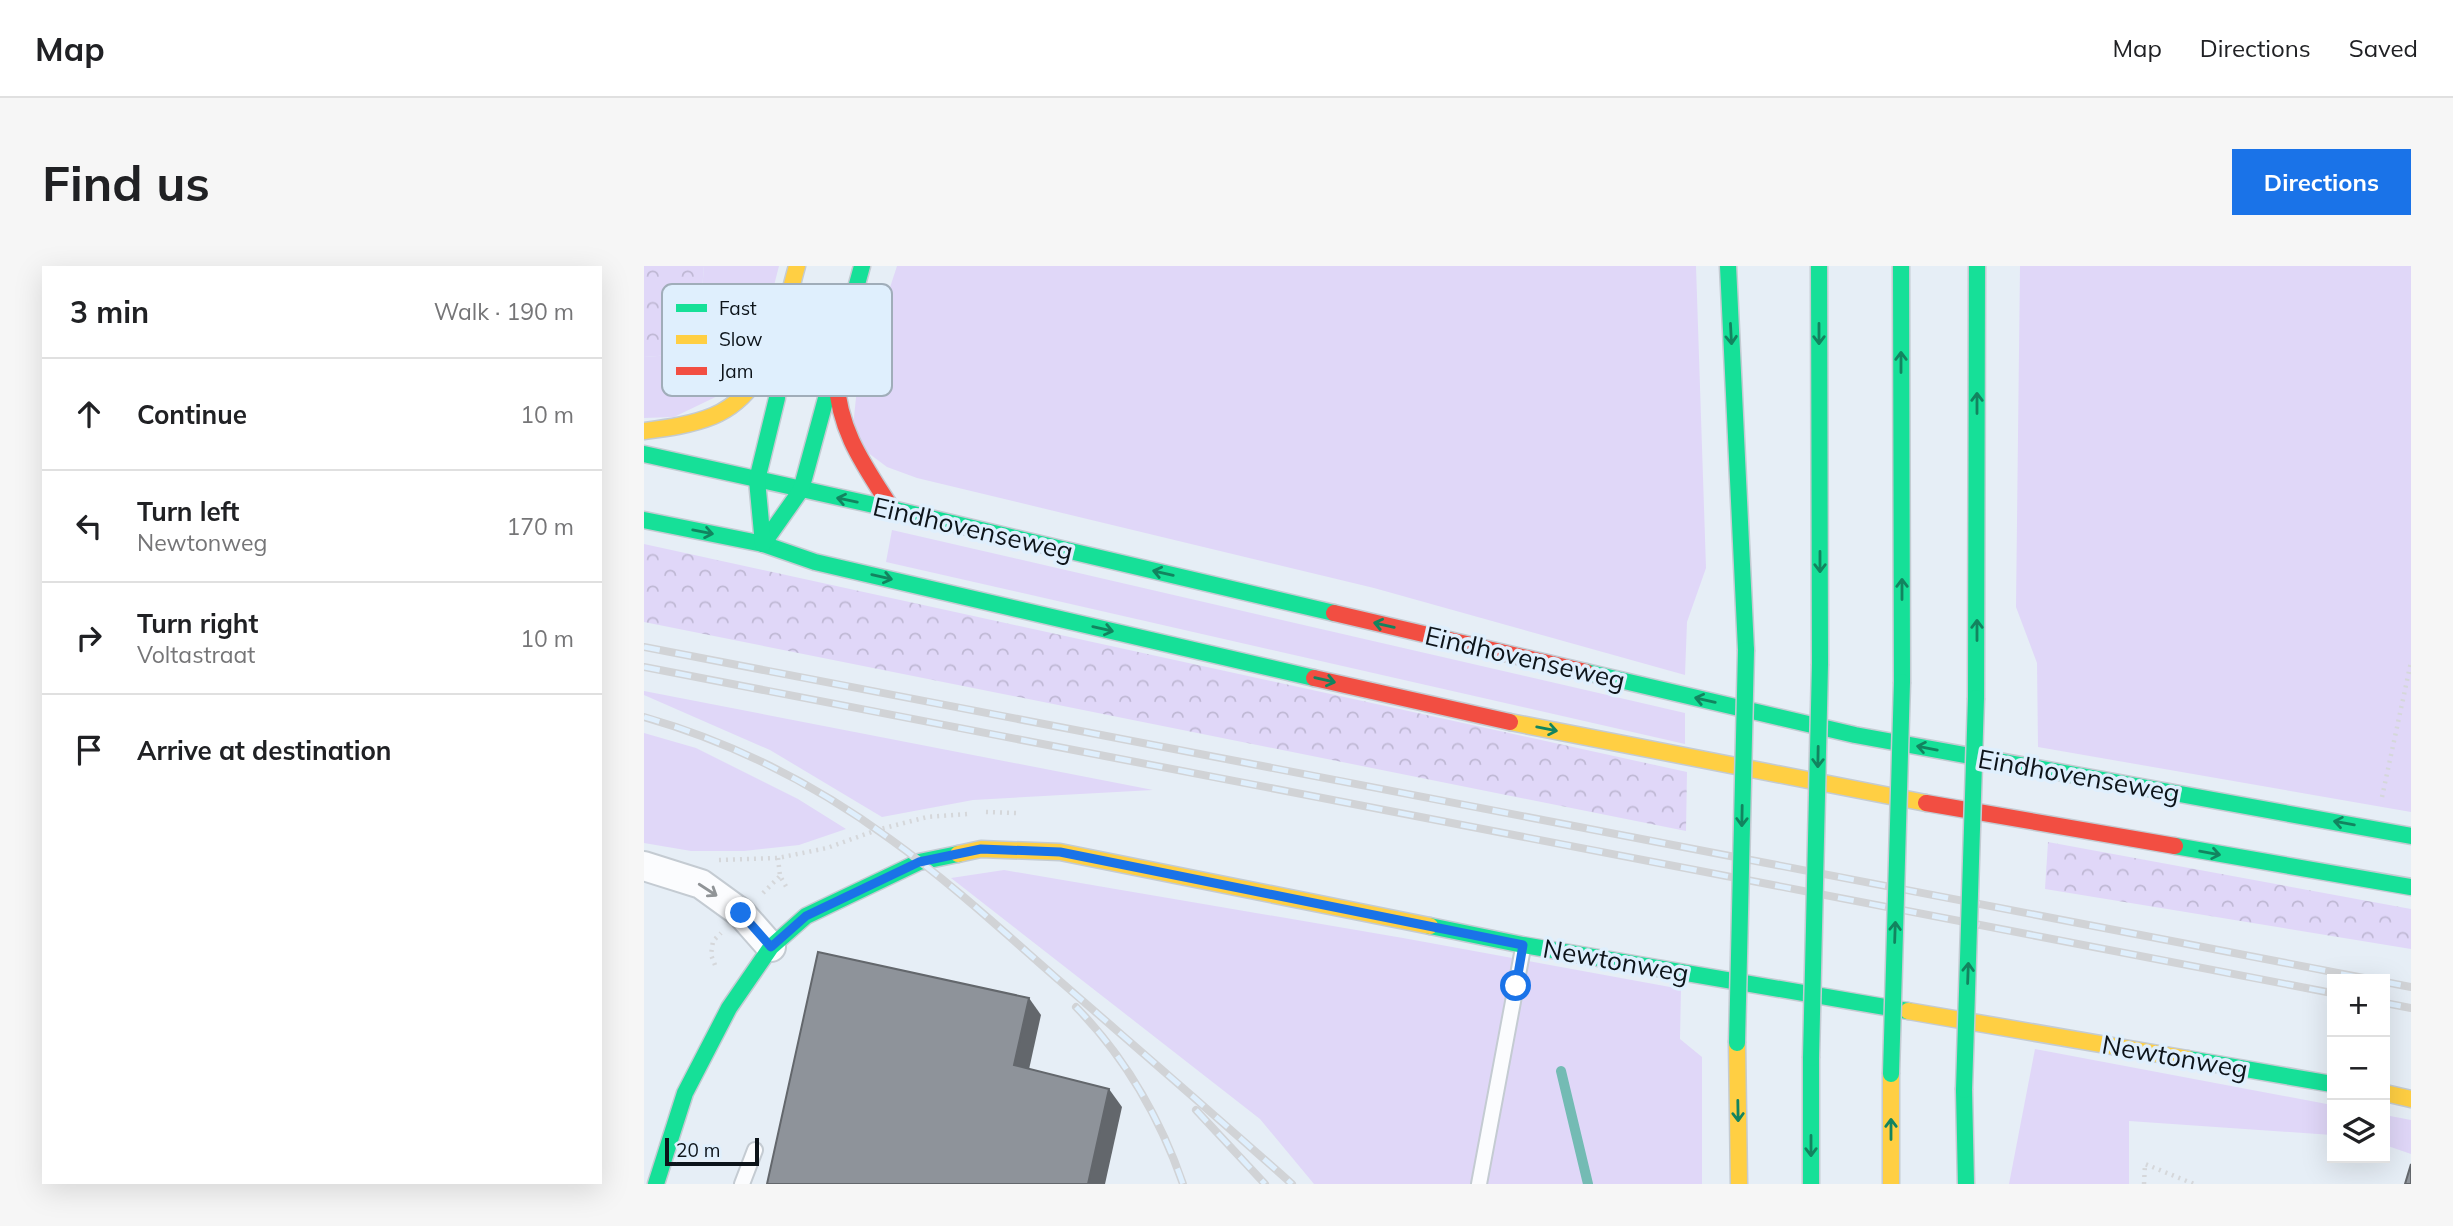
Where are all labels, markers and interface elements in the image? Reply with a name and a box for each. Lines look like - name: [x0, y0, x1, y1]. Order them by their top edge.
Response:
- text: Map: [35, 28, 105, 69]
- text: Map: [2112, 33, 2162, 63]
- text: Directions: [2200, 33, 2311, 63]
- text: Saved: [2349, 33, 2418, 63]
- button: Directions: [2232, 149, 2411, 215]
- text: Find us: [42, 152, 210, 213]
- legend: [662, 284, 892, 396]
- text: 3 min: [70, 293, 149, 331]
- text: Fast: [719, 296, 757, 320]
- text: Walk · 190 m: [434, 297, 574, 326]
- one-way arrow: [1725, 322, 1738, 345]
- one-way arrow: [1812, 322, 1826, 345]
- text: Slow: [719, 327, 763, 351]
- one-way arrow: [1894, 351, 1908, 374]
- text: Jam: [719, 359, 753, 383]
- one-way arrow: [1970, 391, 1984, 414]
- icon: ahead: [70, 395, 108, 433]
- text: Continue: [137, 398, 247, 431]
- text: 10 m: [520, 400, 574, 429]
- street label: Eindhovenseweg: [870, 489, 1076, 568]
- one-way arrow: [836, 492, 859, 506]
- text: Turn left: [137, 495, 239, 528]
- icon: left: [70, 507, 108, 545]
- text: 170 m: [506, 512, 574, 541]
- one-way arrow: [691, 526, 714, 540]
- text: Newtonweg: [137, 528, 267, 557]
- one-way arrow: [1813, 550, 1827, 573]
- one-way arrow: [1152, 566, 1175, 579]
- one-way arrow: [870, 571, 893, 584]
- one-way arrow: [1895, 578, 1909, 601]
- text: Turn right: [137, 607, 258, 640]
- one-way arrow: [1373, 618, 1396, 631]
- street label: Eindhovenseweg: [1422, 618, 1628, 697]
- icon: right: [70, 619, 108, 657]
- one-way arrow: [1970, 619, 1984, 642]
- one-way arrow: [1091, 622, 1114, 636]
- text: 10 m: [520, 624, 574, 653]
- text: Voltastraat: [137, 640, 255, 669]
- one-way arrow: [1313, 674, 1336, 687]
- one-way arrow: [1694, 693, 1717, 706]
- one-way arrow: [1535, 723, 1558, 736]
- icon: arrive: [70, 731, 108, 769]
- text: Arrive at destination: [137, 734, 392, 767]
- one-way arrow: [1916, 741, 1939, 754]
- street label: Eindhovenseweg: [1976, 742, 2183, 809]
- one-way arrow: [1811, 745, 1824, 768]
- one-way arrow: [1735, 804, 1749, 827]
- one-way arrow: [2333, 816, 2356, 830]
- one-way arrow: [2198, 847, 2221, 860]
- one-way arrow: [697, 883, 717, 897]
- route end: [725, 897, 756, 928]
- one-way arrow: [1888, 921, 1902, 944]
- street label: Newtonweg: [1541, 931, 1692, 990]
- one-way arrow: [1961, 962, 1975, 985]
- route start: [1500, 970, 1531, 1001]
- map controls: [2327, 974, 2390, 1163]
- button: +: [2327, 974, 2390, 1037]
- street label: Newtonweg: [2100, 1027, 2251, 1086]
- button: −: [2327, 1037, 2390, 1100]
- one-way arrow: [1731, 1099, 1745, 1122]
- button: layers: [2327, 1100, 2390, 1163]
- one-way arrow: [1884, 1118, 1898, 1141]
- one-way arrow: [1804, 1134, 1818, 1157]
- scale bar: [665, 1135, 760, 1167]
- text: 20 m: [676, 1138, 720, 1162]

